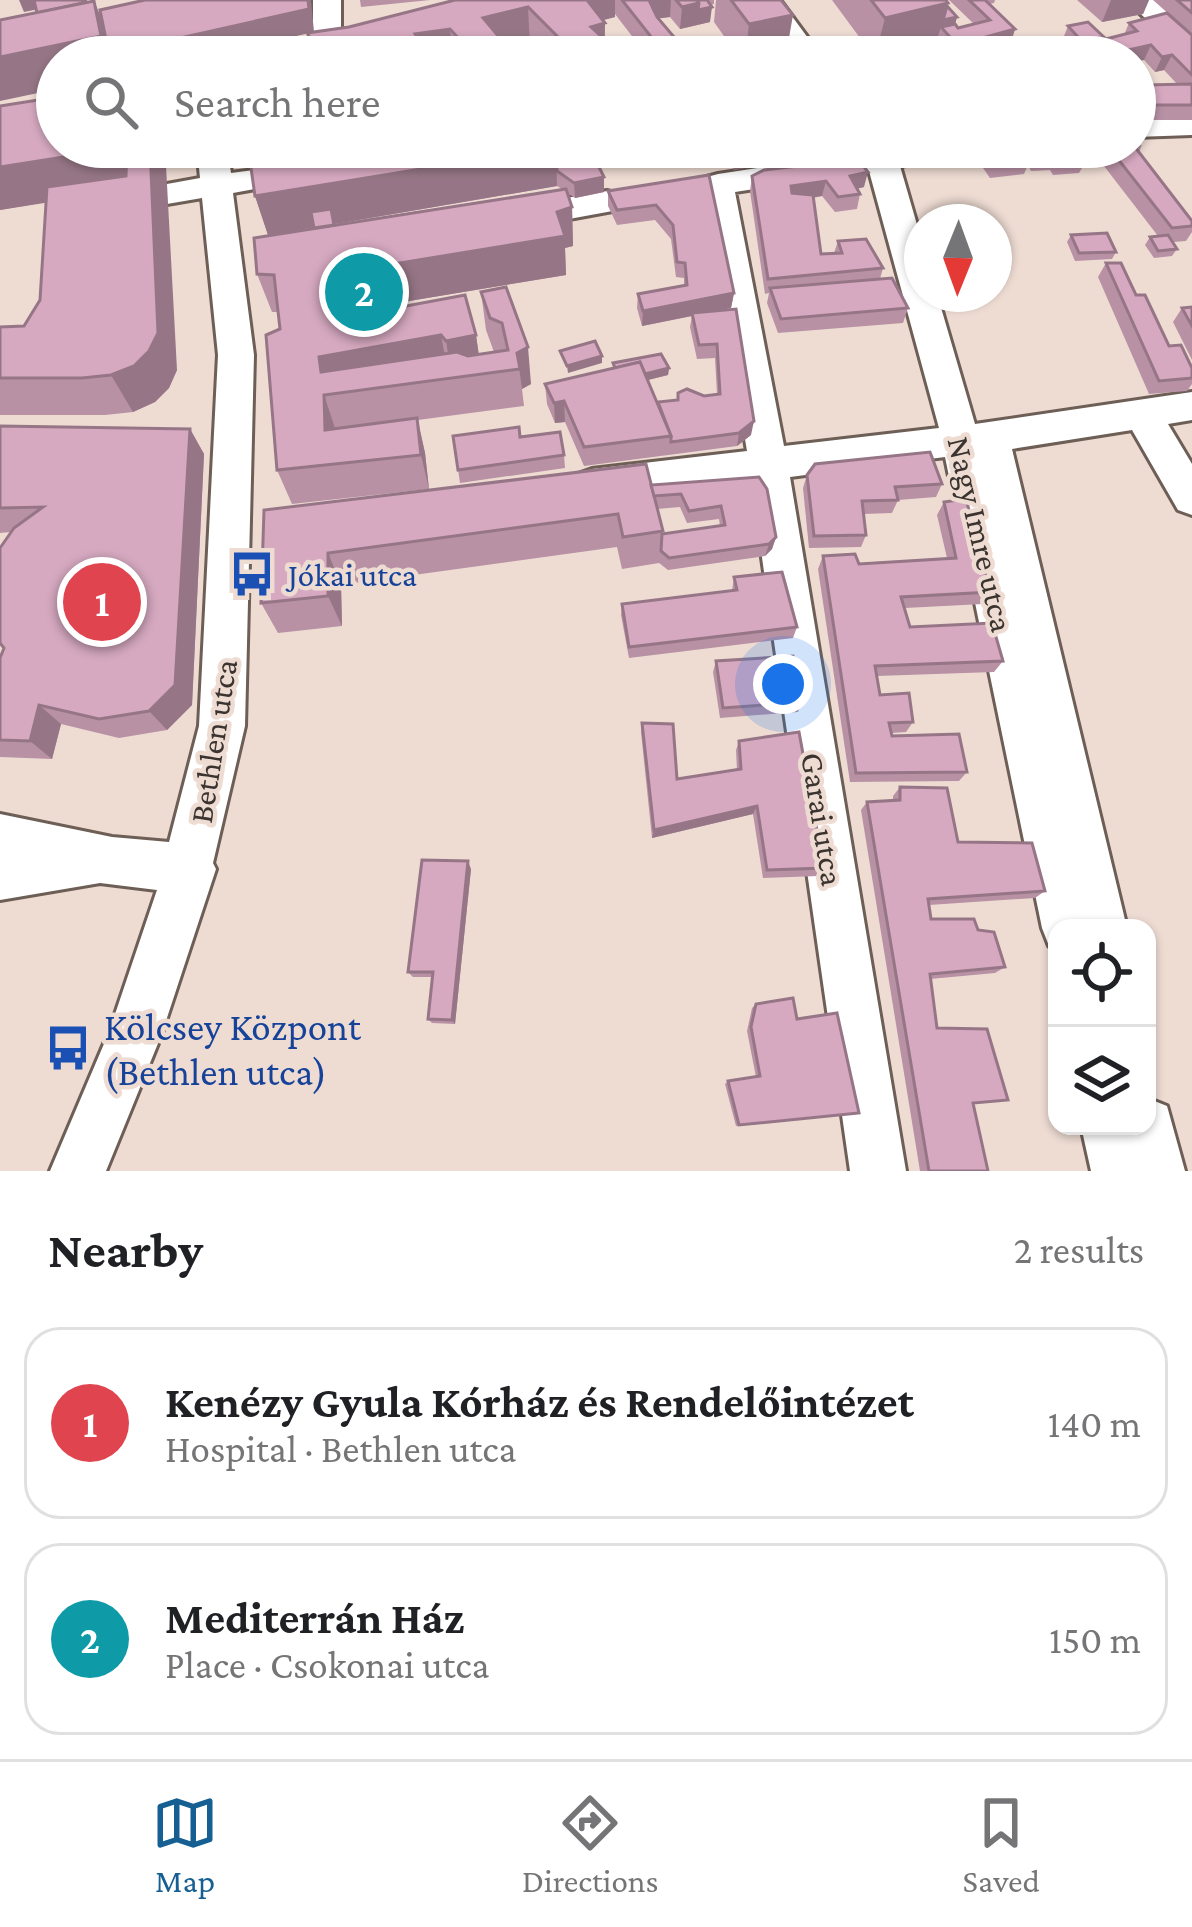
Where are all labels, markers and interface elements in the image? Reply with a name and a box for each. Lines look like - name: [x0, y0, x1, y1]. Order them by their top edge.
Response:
- search box: [36, 36, 1156, 168]
- icon: search: [78, 69, 144, 135]
- text: Search here: [174, 77, 381, 127]
- north arrow: [904, 204, 1012, 312]
- pin: 2: [325, 247, 403, 337]
- street label: Nagy Imre utca: [941, 433, 1021, 635]
- bus stop icon: Jókai utca: [227, 549, 277, 599]
- place label: Jókai utca: [285, 556, 417, 593]
- pin: 1: [63, 557, 141, 647]
- your location: [753, 654, 813, 714]
- street label: Bethlen utca: [182, 656, 244, 826]
- street label: Garai utca: [794, 750, 852, 888]
- map controls: [1048, 919, 1156, 1135]
- button: locate: [1048, 919, 1156, 1027]
- place label: Kölcsey Központ (Bethlen utca): [104, 1005, 362, 1094]
- bus stop icon: Kölcsey Központ (Bethlen utca): [43, 1023, 93, 1073]
- button: layers: [1048, 1027, 1156, 1135]
- text: Nearby: [48, 1221, 203, 1278]
- text: 2 results: [1014, 1228, 1144, 1271]
- text: Kenézy Gyula Kórház és Rendelőintézet: [165, 1377, 914, 1427]
- text: 1: [83, 1402, 97, 1445]
- text: 140 m: [1047, 1402, 1141, 1445]
- text: Hospital · Bethlen utca: [165, 1427, 516, 1470]
- text: Mediterrán Ház: [165, 1593, 464, 1643]
- text: 2: [80, 1618, 100, 1661]
- text: 150 m: [1049, 1618, 1141, 1661]
- text: Place · Csokonai utca: [165, 1643, 489, 1686]
- tab: Map: [152, 1790, 218, 1899]
- tab: Directions: [522, 1790, 659, 1899]
- tab: Saved: [963, 1790, 1040, 1899]

